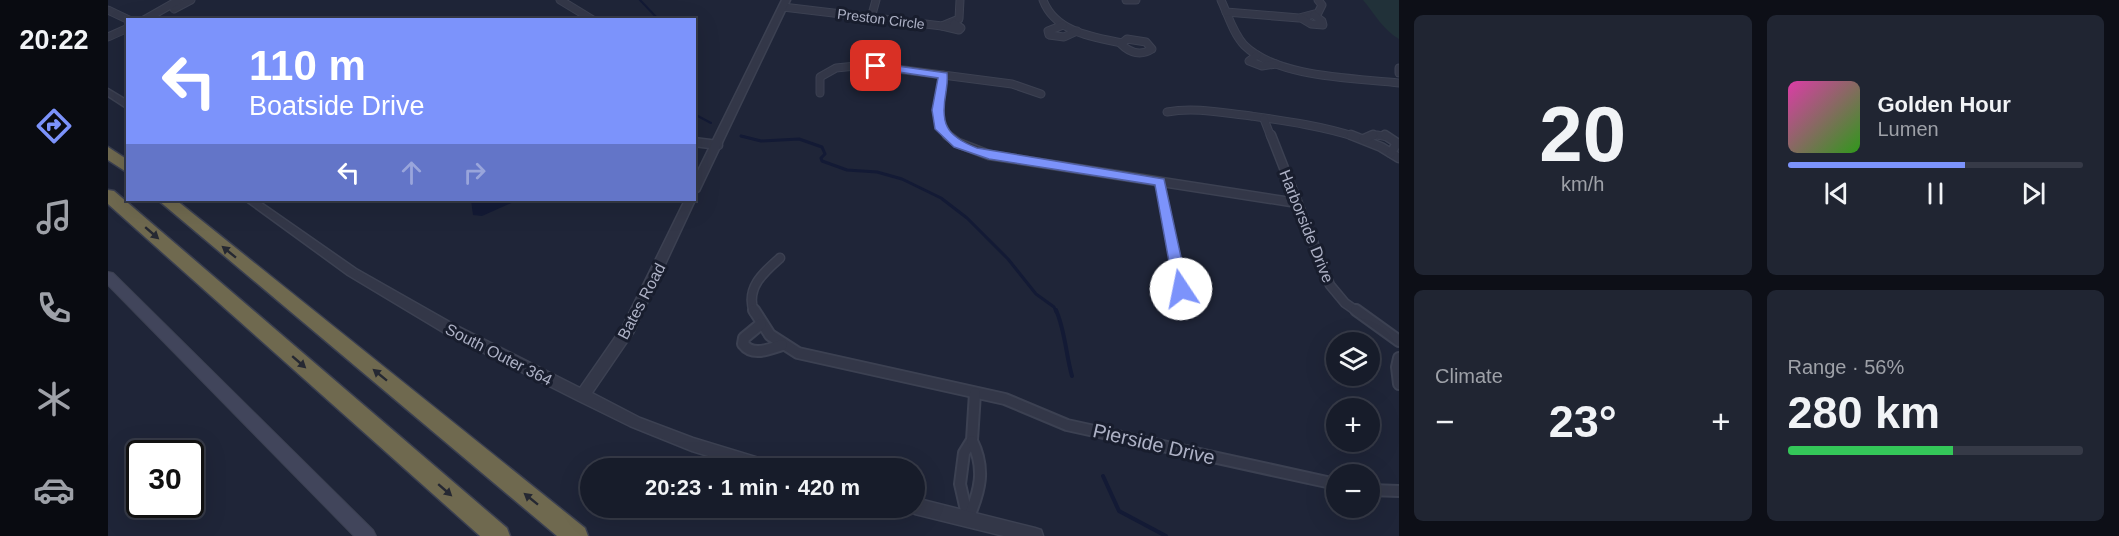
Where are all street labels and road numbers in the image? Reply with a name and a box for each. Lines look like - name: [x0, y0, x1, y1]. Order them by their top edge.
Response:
- street label: Preston Circle: [836, 6, 926, 32]
- street label: Harborside Drive: [1276, 167, 1337, 285]
- street label: Bates Road: [614, 260, 669, 342]
- street label: South Outer 364: [443, 320, 555, 389]
- street label: Pierside Drive: [1091, 419, 1217, 469]

